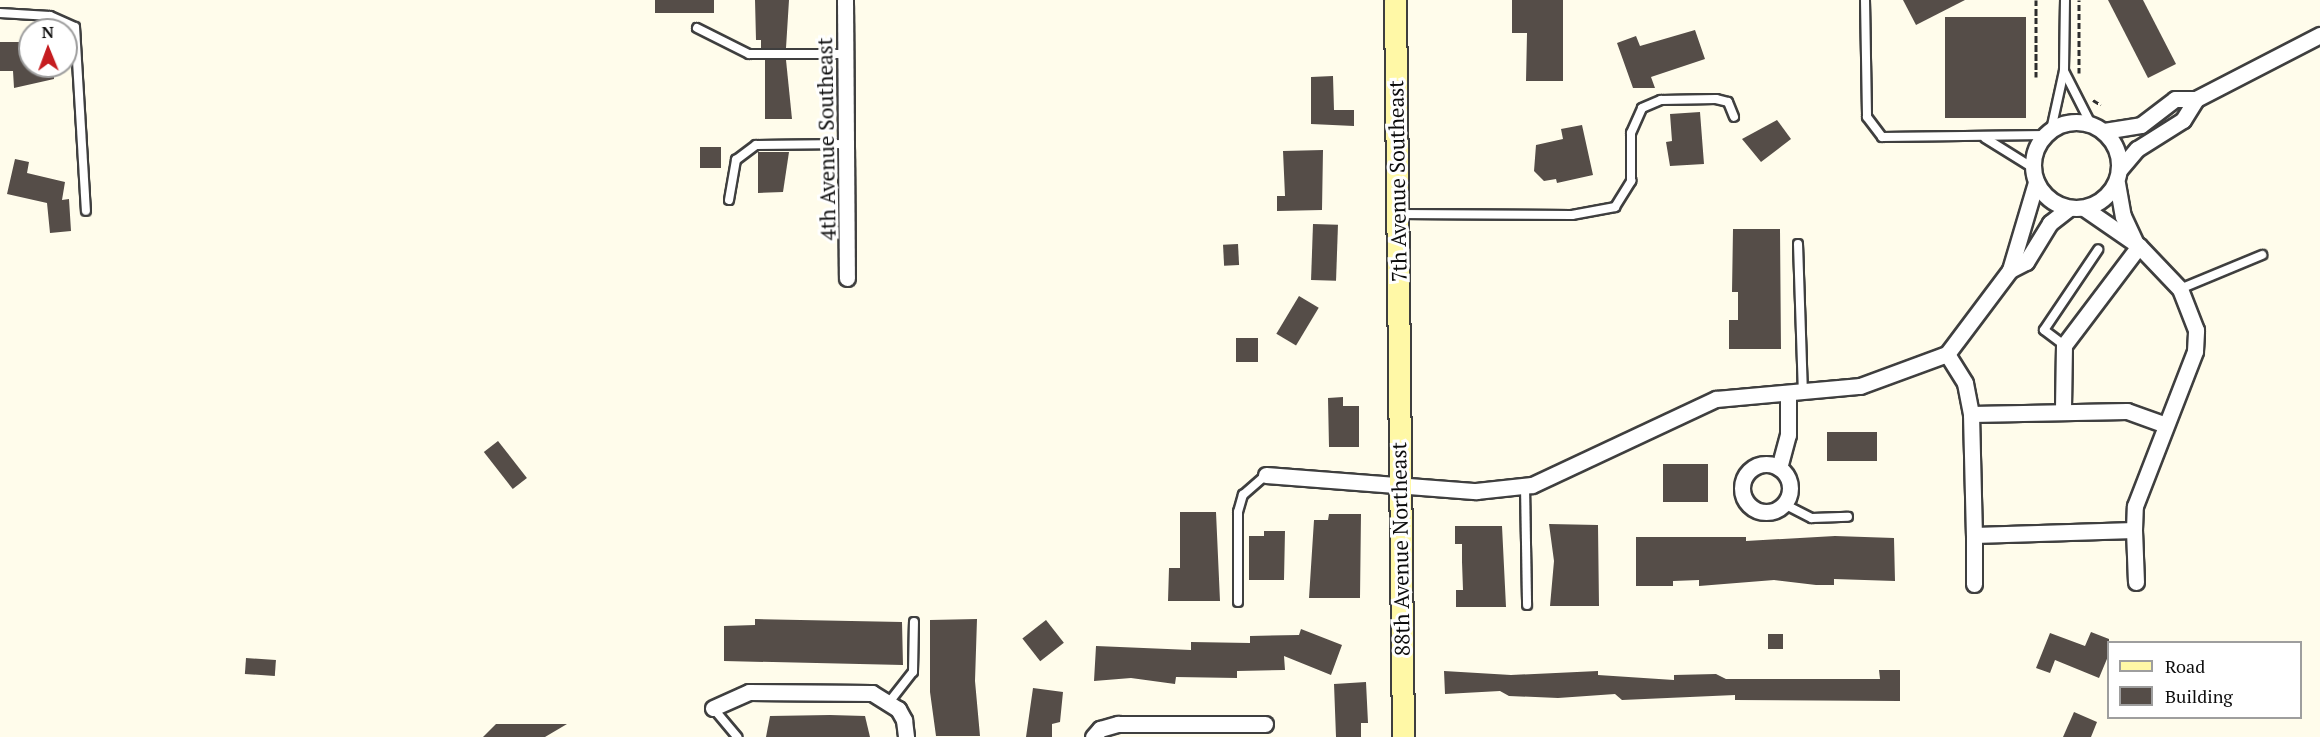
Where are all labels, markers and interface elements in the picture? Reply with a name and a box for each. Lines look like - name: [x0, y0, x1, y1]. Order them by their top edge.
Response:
- north arrow: [18, 18, 78, 78]
- text: N: [41, 21, 54, 43]
- street label: 4th Avenue Southeast: [812, 37, 840, 241]
- street label: 7th Avenue Southeast: [1383, 80, 1411, 282]
- street label: 88th Avenue Northeast: [1386, 441, 1414, 657]
- legend: [2107, 641, 2302, 719]
- text: Road: [2165, 654, 2205, 678]
- text: Building: [2165, 684, 2233, 708]

